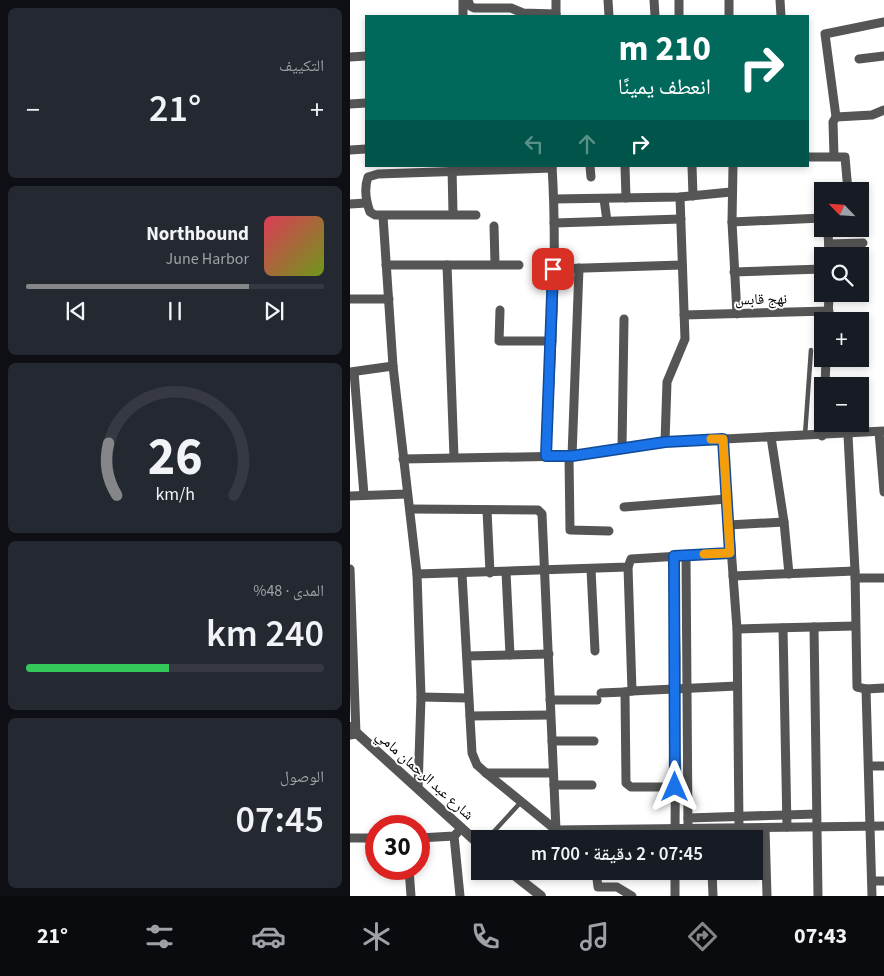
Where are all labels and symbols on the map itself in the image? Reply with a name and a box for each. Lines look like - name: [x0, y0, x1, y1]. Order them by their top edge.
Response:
- north arrow: [814, 182, 869, 238]
- pin: [532, 248, 574, 290]
- street label: نهج قابس: [735, 289, 787, 310]
- street label: شارع عبد الرحمان مامي: [370, 726, 478, 826]
- position arrow: [648, 760, 700, 812]
- speed limit sign: 30: [365, 815, 430, 880]

